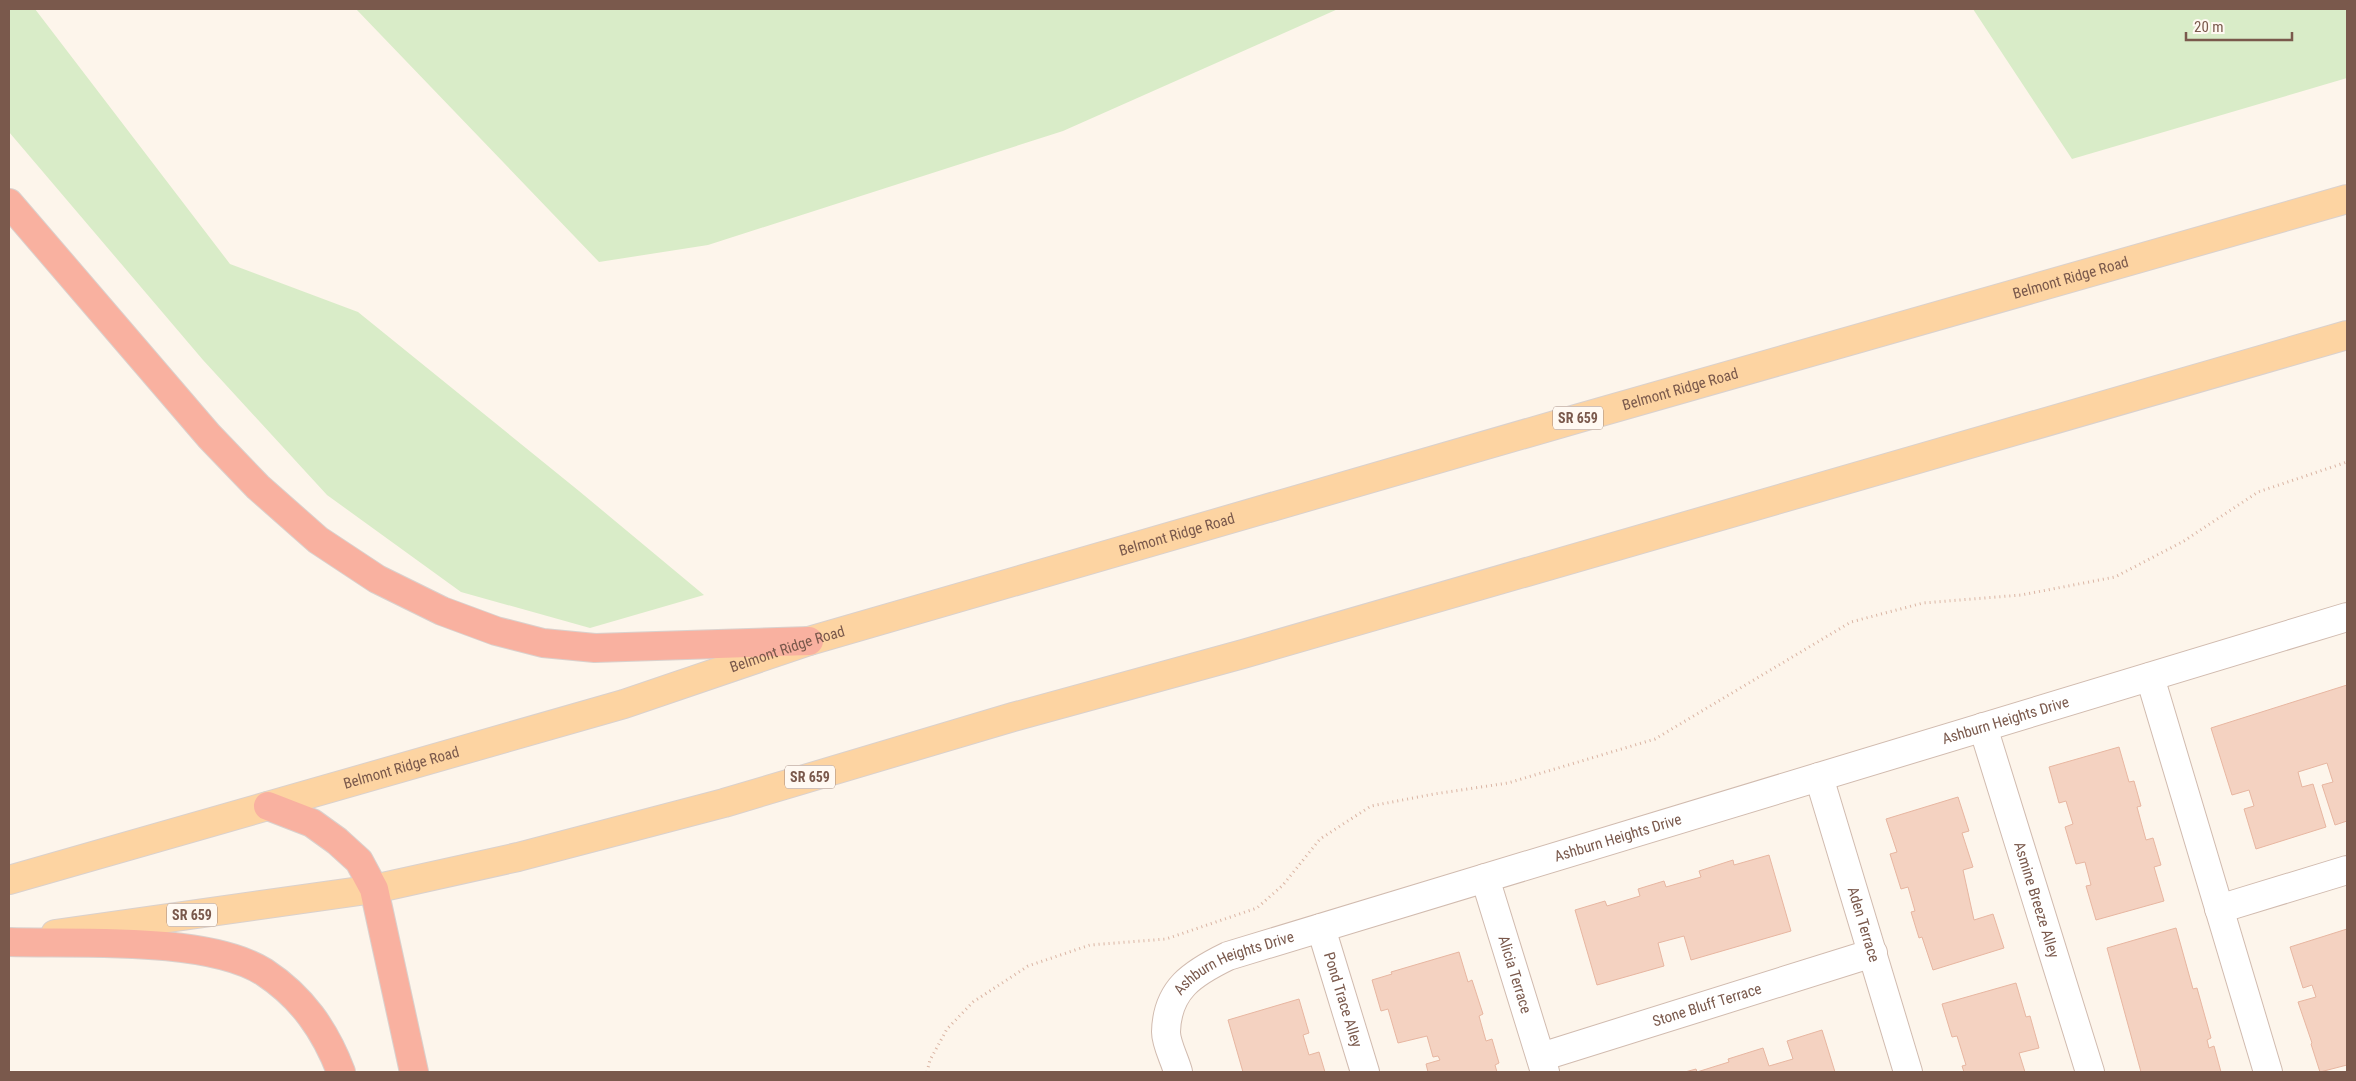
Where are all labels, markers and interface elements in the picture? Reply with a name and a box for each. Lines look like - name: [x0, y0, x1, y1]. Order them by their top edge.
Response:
- scale bar: [2186, 10, 2292, 42]
- text: 20 m: [2194, 18, 2224, 36]
- street label: Belmont Ridge Road: [2011, 253, 2131, 303]
- street label: Belmont Ridge Road: [1620, 364, 1740, 414]
- road number: SR 659: [1553, 406, 1603, 429]
- street label: Belmont Ridge Road: [1117, 509, 1237, 560]
- street label: Belmont Ridge Road: [728, 622, 847, 676]
- street label: Ashburn Heights Drive: [1940, 693, 2071, 748]
- street label: Belmont Ridge Road: [341, 743, 461, 793]
- road number: SR 659: [785, 766, 835, 789]
- street label: Ashburn Heights Drive: [1552, 810, 1684, 866]
- street label: Asmine Breeze Alley: [2010, 840, 2063, 960]
- street label: Aden Terrace: [1844, 885, 1883, 964]
- road number: SR 659: [167, 904, 217, 926]
- street label: Ashburn Heights Drive: [1170, 928, 1296, 998]
- street label: Alicia Terrace: [1494, 933, 1535, 1016]
- street label: Pond Trace Alley: [1320, 950, 1366, 1049]
- street label: Stone Bluff Terrace: [1650, 979, 1764, 1030]

